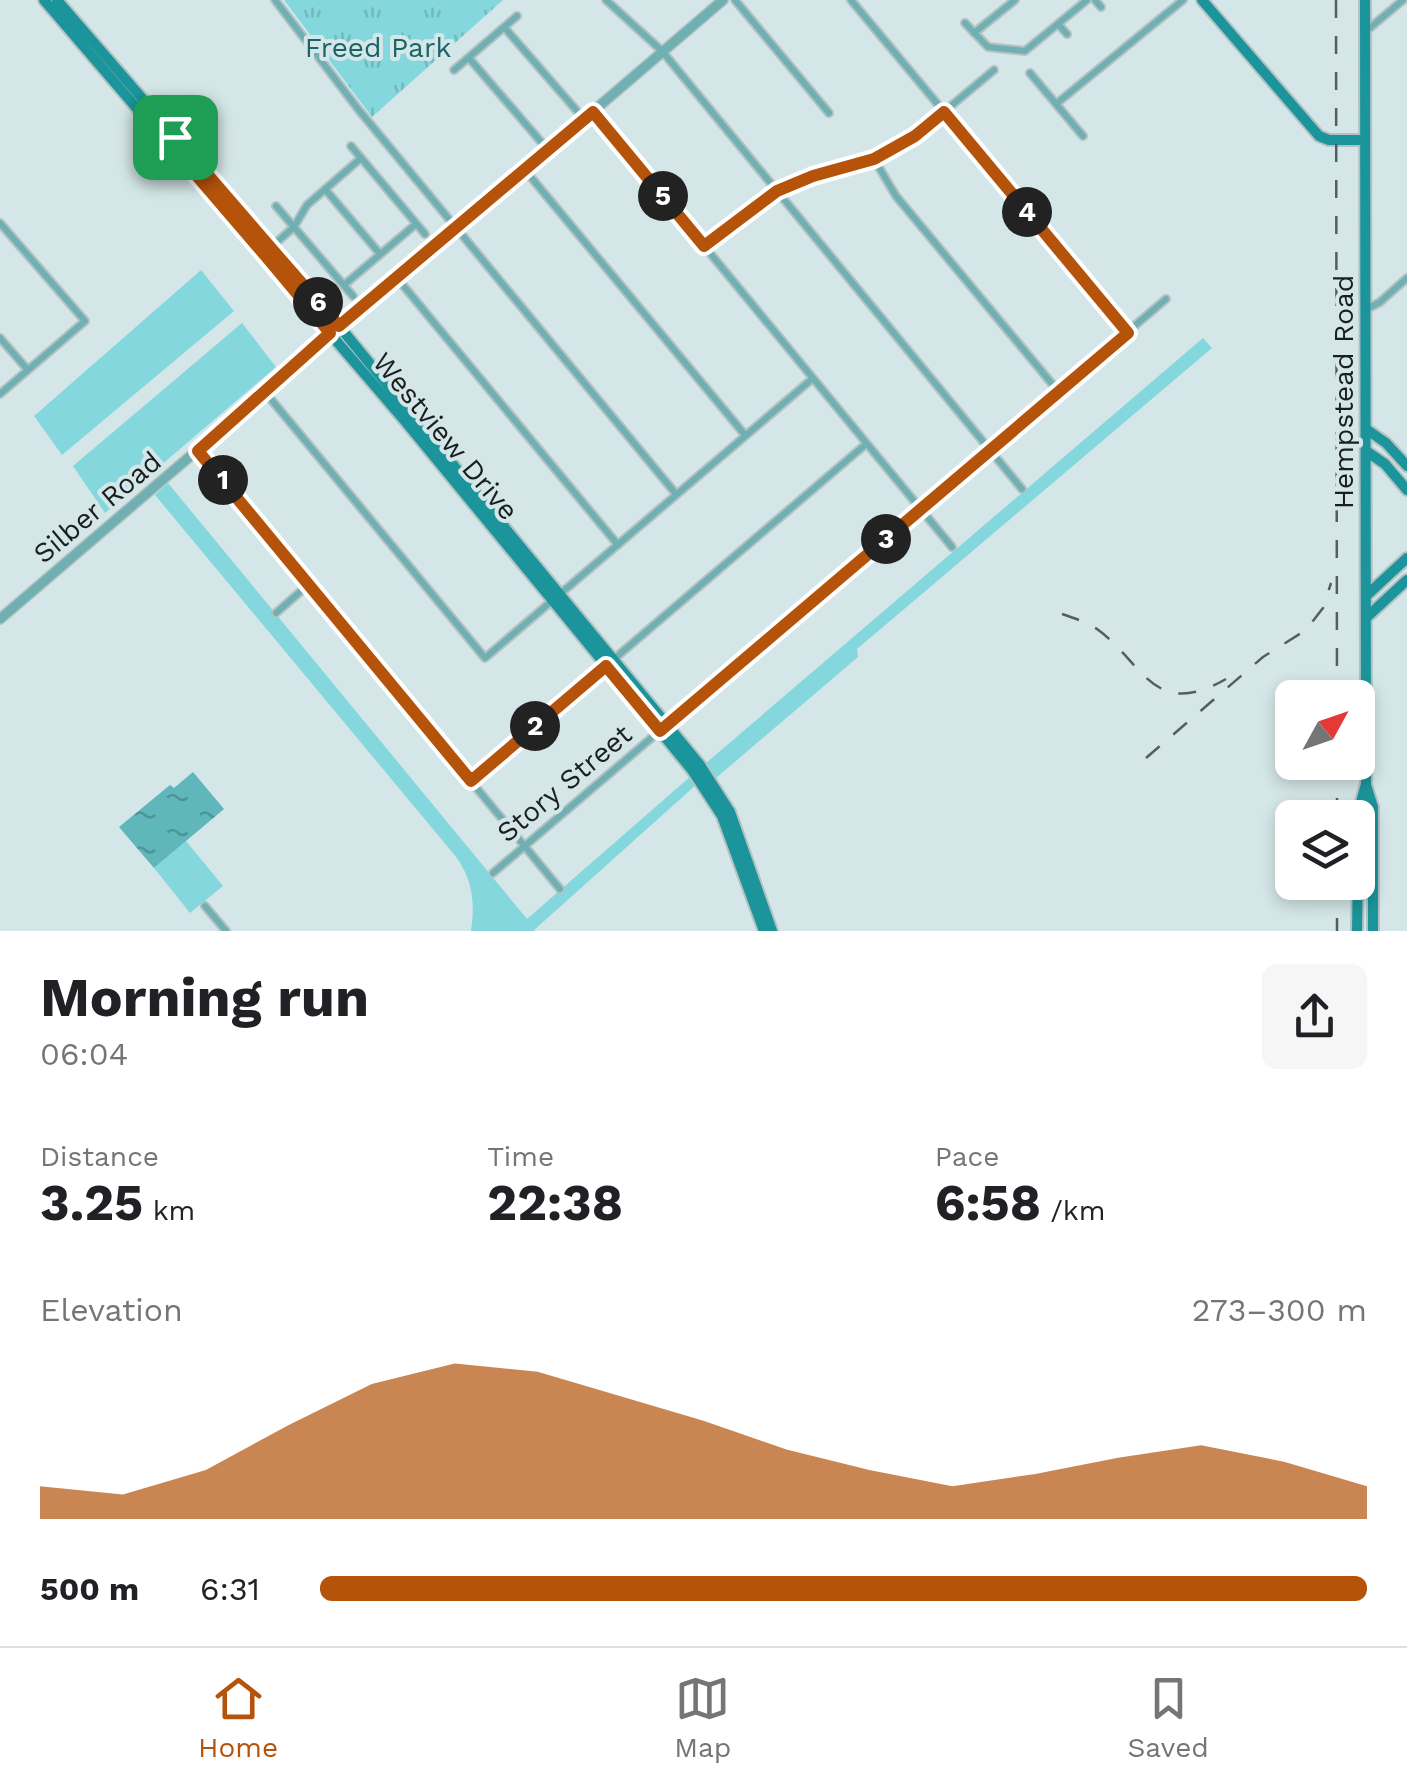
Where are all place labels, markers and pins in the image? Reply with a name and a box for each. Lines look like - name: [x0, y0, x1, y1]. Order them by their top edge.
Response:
- pin: [133, 95, 218, 180]
- pin: 5: [638, 171, 688, 221]
- pin: 4: [1002, 187, 1052, 237]
- pin: 6: [293, 277, 343, 327]
- pin: 1: [198, 455, 248, 505]
- pin: 3: [861, 514, 911, 564]
- pin: 2: [510, 701, 560, 751]

